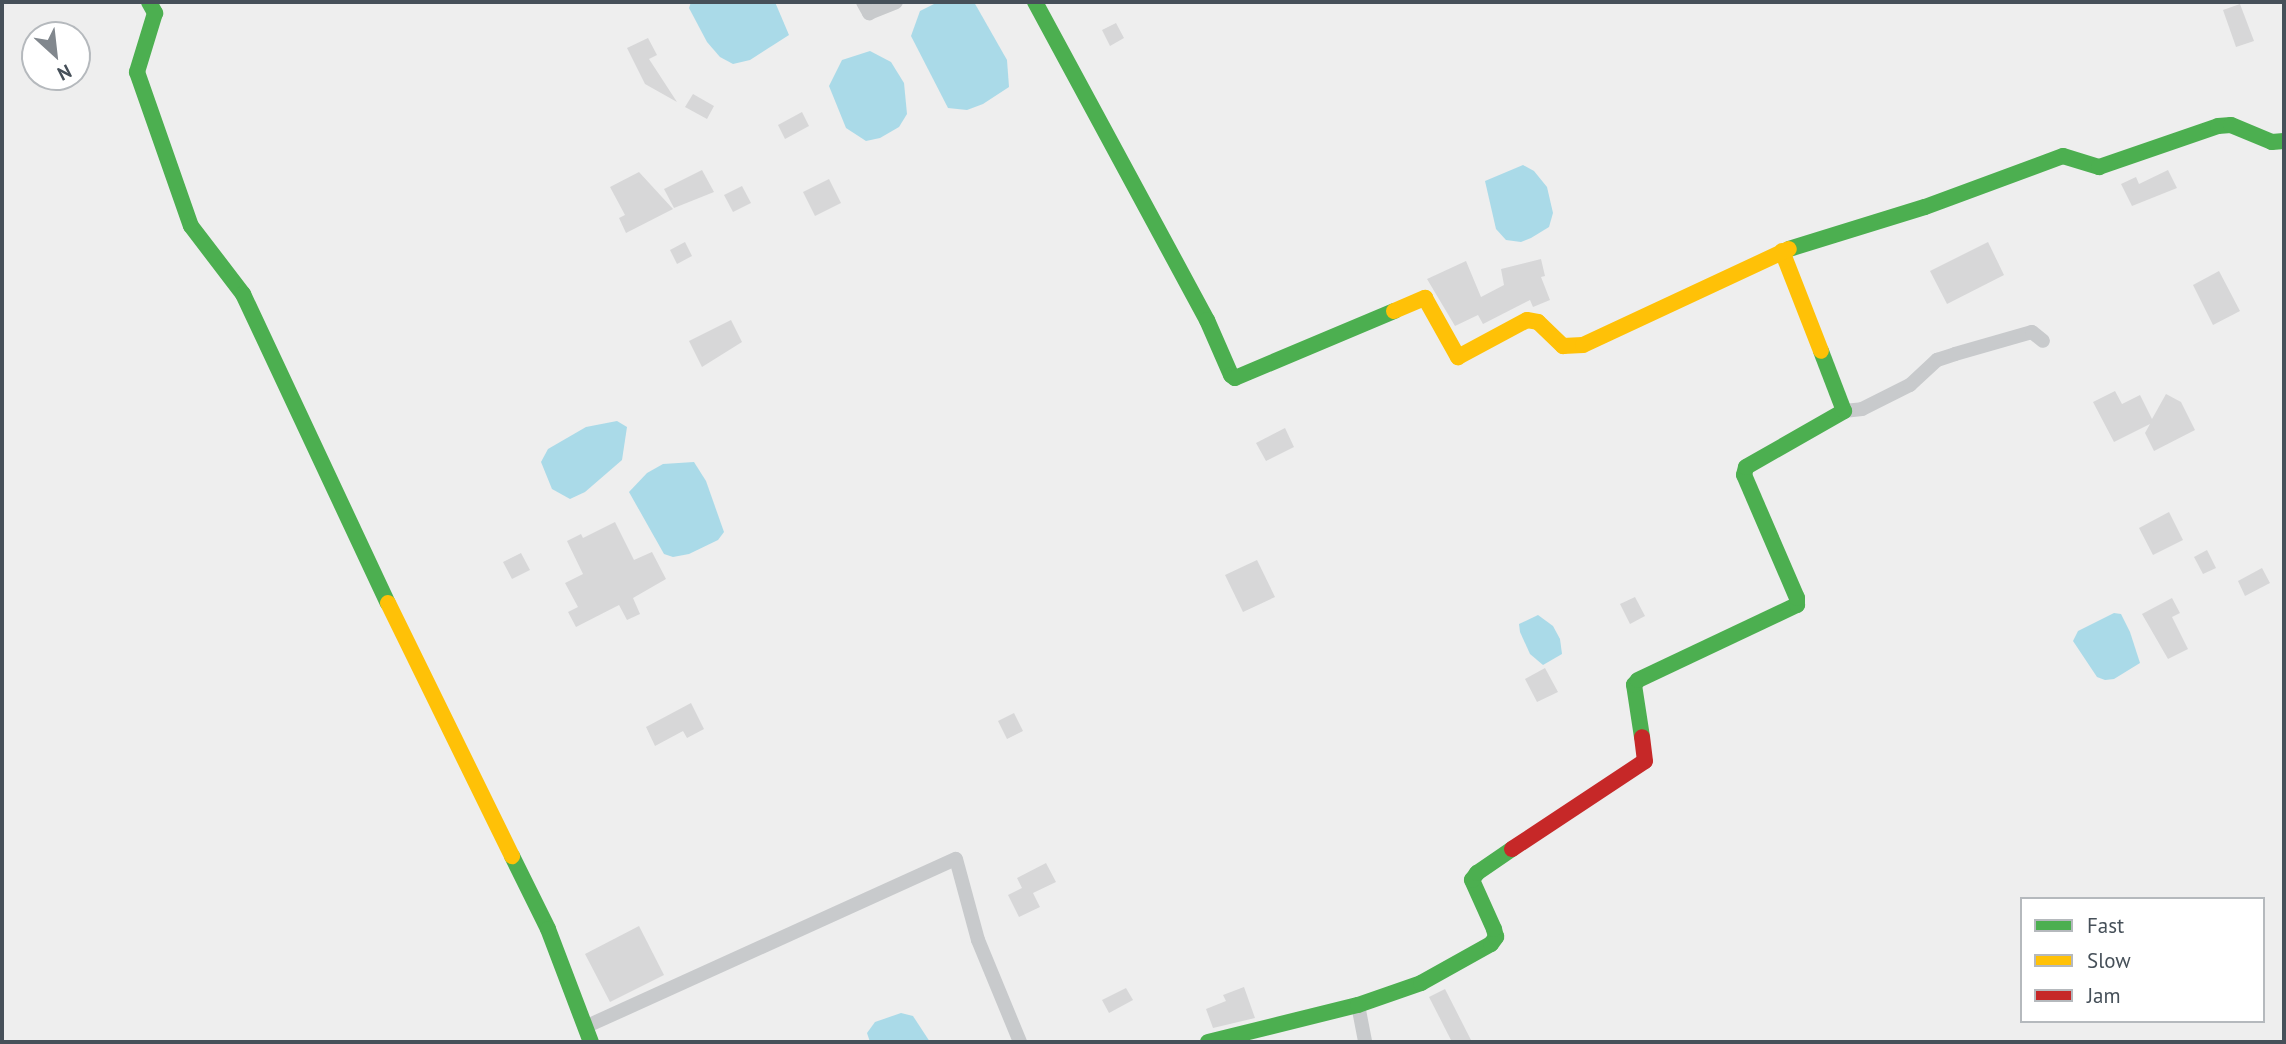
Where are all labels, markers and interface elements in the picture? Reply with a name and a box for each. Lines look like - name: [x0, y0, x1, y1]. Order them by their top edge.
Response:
- north arrow: [21, 21, 91, 91]
- text: N: [54, 59, 76, 86]
- legend: [2020, 897, 2265, 1023]
- text: Fast: [2087, 912, 2124, 939]
- text: Slow: [2087, 947, 2131, 974]
- text: Jam: [2087, 982, 2121, 1009]

